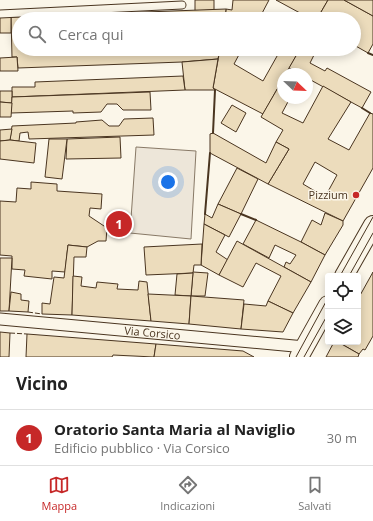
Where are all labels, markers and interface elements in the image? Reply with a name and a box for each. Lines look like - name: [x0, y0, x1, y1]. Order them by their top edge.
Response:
- search box: [12, 12, 361, 56]
- icon: search: [26, 23, 48, 45]
- text: Cerca qui: [58, 24, 124, 44]
- north arrow: [277, 68, 313, 104]
- your location: [158, 172, 178, 192]
- place label: Pizzium: [309, 187, 348, 202]
- marker: Pizzium: [351, 190, 361, 200]
- pin: 1: [106, 209, 132, 239]
- map controls: [325, 273, 361, 345]
- button: locate: [325, 273, 361, 309]
- button: layers: [325, 309, 361, 345]
- street label: Via Corsico: [124, 322, 182, 343]
- text: Vicino: [16, 372, 68, 395]
- text: Oratorio Santa Maria al Naviglio: [54, 419, 295, 439]
- text: 1: [25, 429, 33, 447]
- text: 30 m: [327, 429, 357, 447]
- text: Edificio pubblico · Via Corsico: [54, 439, 230, 457]
- tab: Mappa: [42, 474, 77, 513]
- tab: Indicazioni: [160, 474, 215, 513]
- tab: Salvati: [298, 474, 331, 513]

